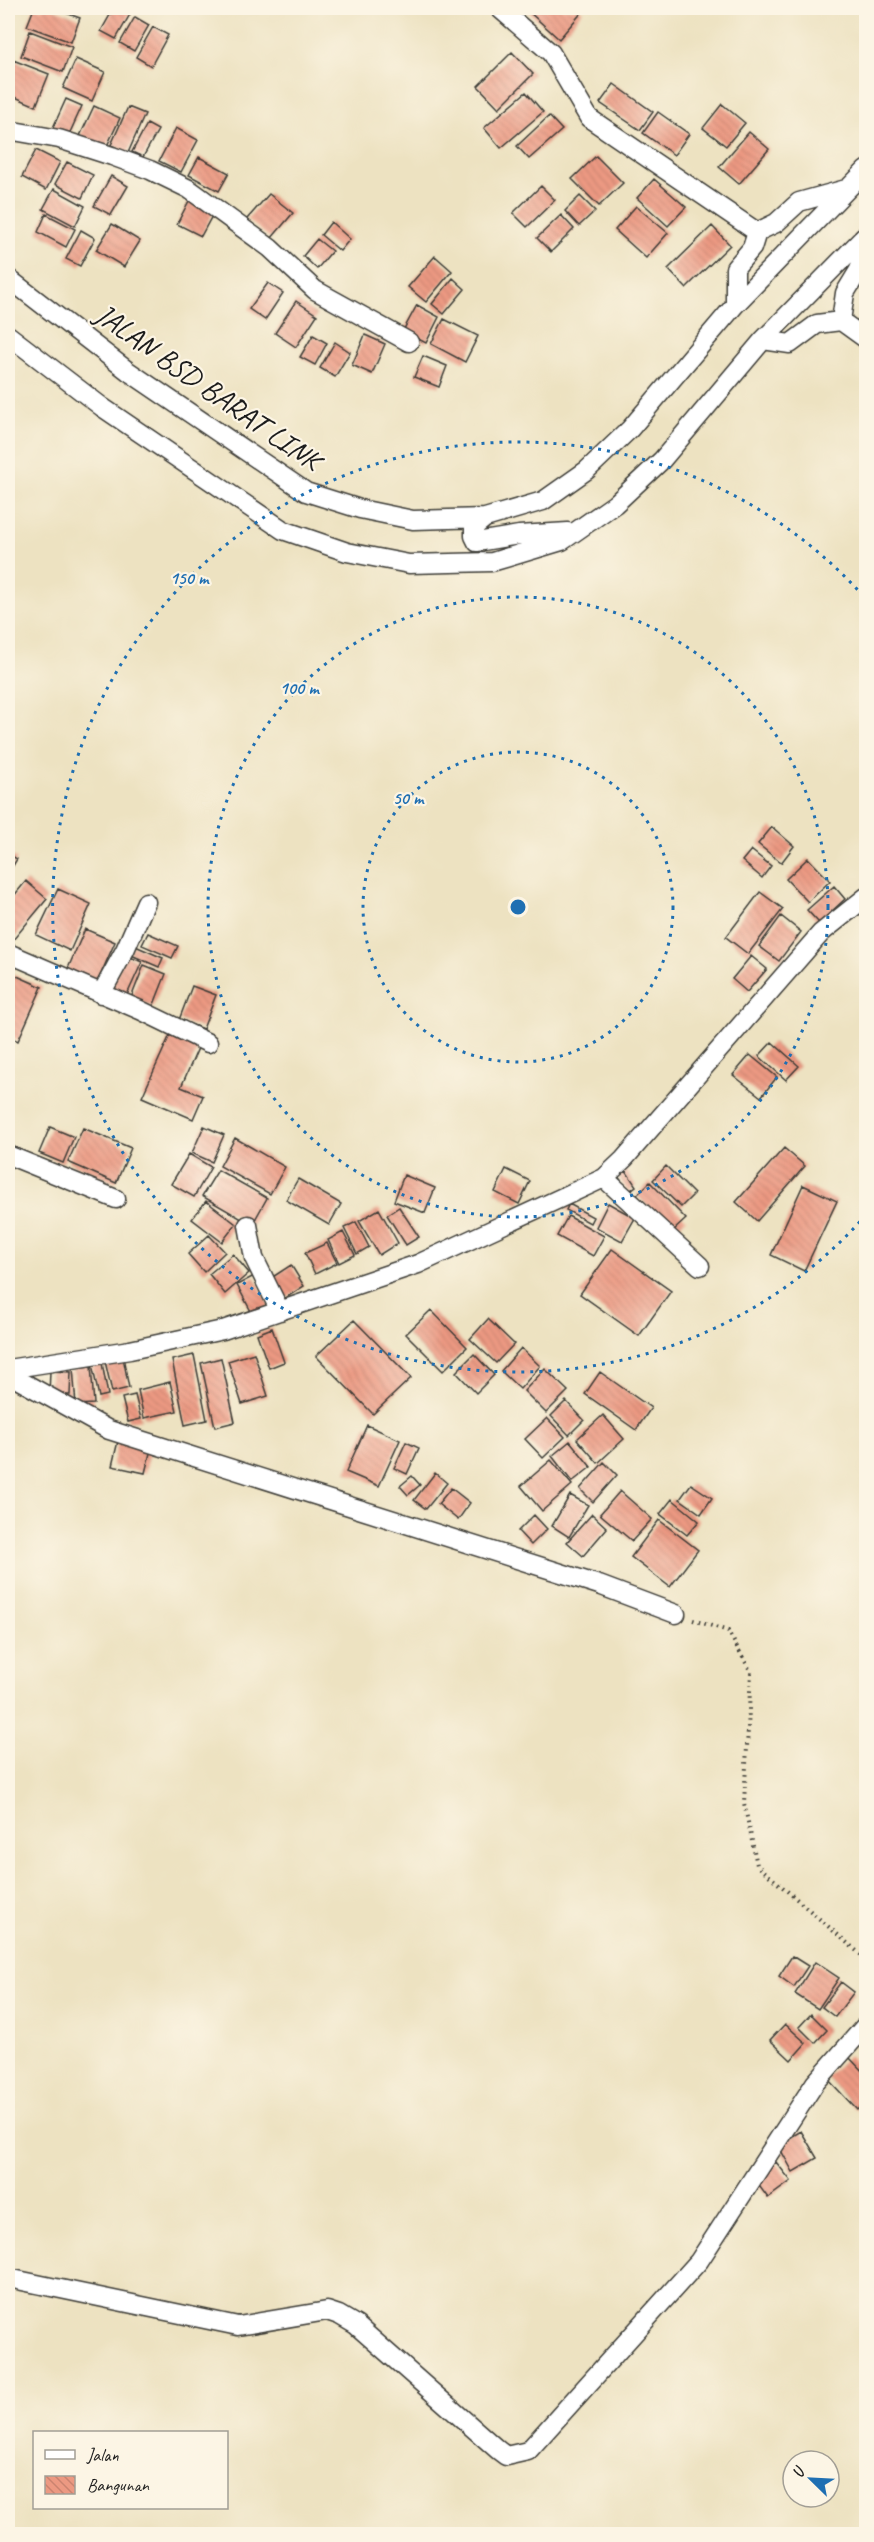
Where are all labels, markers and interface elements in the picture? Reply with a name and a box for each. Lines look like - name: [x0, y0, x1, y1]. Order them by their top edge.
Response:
- street label: JALAN BSD BARAT LINK: [86, 294, 332, 482]
- text: 150 m: [170, 567, 210, 589]
- text: 100 m: [280, 677, 320, 699]
- text: 50 m: [393, 787, 425, 809]
- centre of rings: [508, 897, 528, 917]
- legend: [33, 2431, 228, 2509]
- text: Jalan: [86, 2444, 119, 2466]
- north arrow: [781, 2449, 841, 2509]
- text: U: [788, 2463, 810, 2481]
- text: Bangunan: [87, 2474, 150, 2496]

